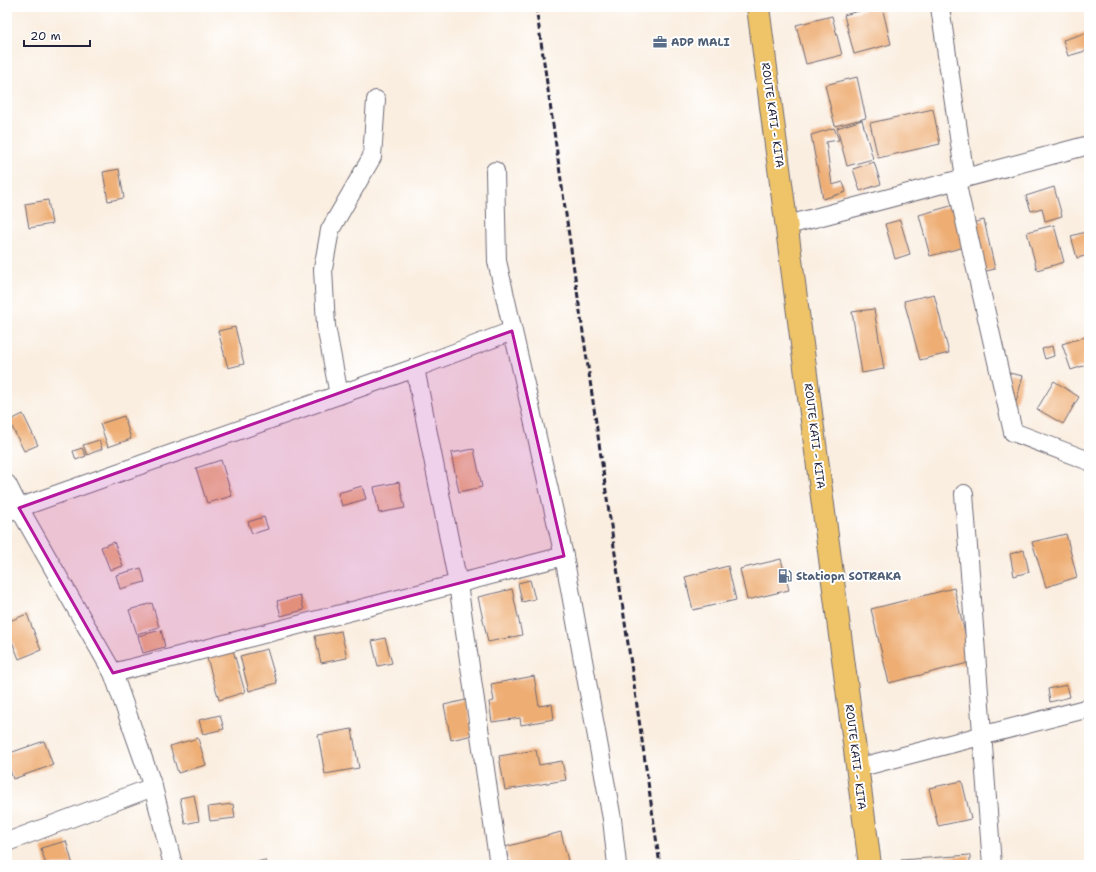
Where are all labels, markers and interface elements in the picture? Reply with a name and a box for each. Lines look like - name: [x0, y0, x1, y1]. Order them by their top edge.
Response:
- scale bar: [24, 22, 90, 48]
- text: 20 m: [30, 28, 61, 44]
- office icon: ADP MALI: [652, 34, 668, 50]
- place label: ADP MALI: [671, 35, 730, 50]
- street label: ROUTE KATI - KITA: [758, 61, 787, 169]
- street label: ROUTE KATI - KITA: [801, 382, 828, 490]
- fuel station icon: Statiopn SOTRAKA: [777, 568, 793, 584]
- place label: Statiopn SOTRAKA: [796, 569, 902, 584]
- street label: ROUTE KATI - KITA: [842, 703, 869, 811]

